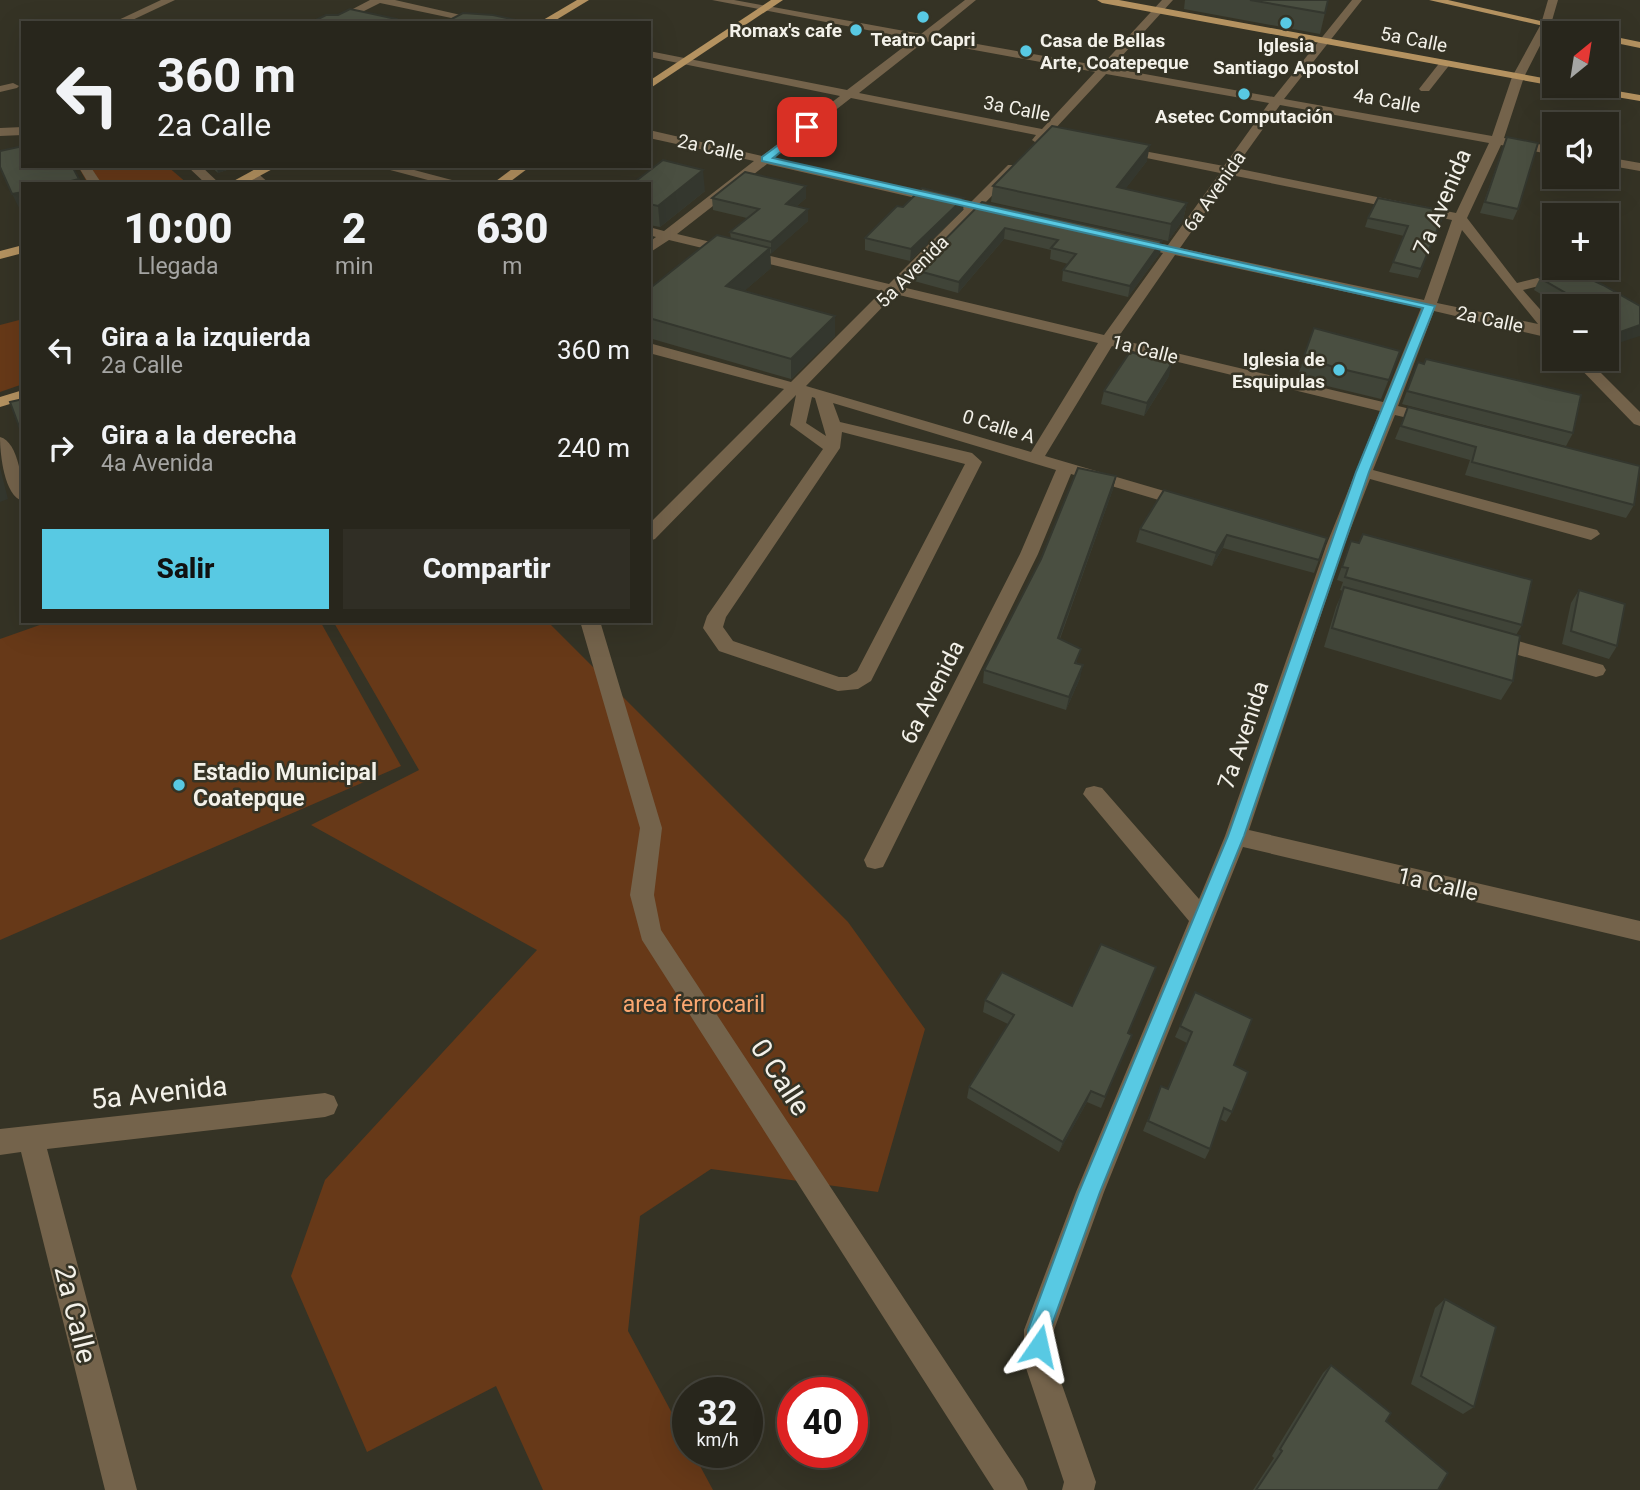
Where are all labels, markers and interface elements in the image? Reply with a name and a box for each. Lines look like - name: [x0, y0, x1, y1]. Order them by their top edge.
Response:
- marker: Teatro Capri: [915, 9, 931, 25]
- marker: Iglesia Santiago Apostol: [1278, 15, 1294, 31]
- place label: Romax's cafe: [729, 19, 842, 42]
- north arrow: [1542, 21, 1619, 98]
- map controls: [1542, 21, 1619, 371]
- marker: Romax's cafe: [848, 22, 864, 38]
- street label: 5a Calle: [1378, 22, 1449, 57]
- place label: Teatro Capri: [870, 28, 976, 51]
- place label: Casa de Bellas Arte, Coatepeque: [1040, 29, 1189, 74]
- place label: Iglesia Santiago Apostol: [1213, 34, 1359, 79]
- marker: Casa de Bellas Arte, Coatepeque: [1018, 43, 1034, 59]
- text: 360 m: [157, 47, 296, 104]
- icon: left: [42, 49, 133, 140]
- street label: 4a Calle: [1352, 83, 1422, 118]
- marker: Asetec Computación: [1236, 86, 1252, 102]
- street label: 3a Calle: [981, 91, 1052, 126]
- pin: [777, 97, 837, 157]
- place label: Asetec Computación: [1155, 105, 1333, 128]
- text: 2a Calle: [157, 106, 271, 144]
- icon: arrive: [788, 108, 826, 146]
- button: sound: [1542, 112, 1619, 189]
- street label: 2a Calle: [675, 129, 746, 166]
- street label: 7a Avenida: [1408, 145, 1477, 259]
- street label: 6a Avenida: [1178, 147, 1250, 236]
- button: +: [1542, 203, 1619, 280]
- text: 10:00: [123, 204, 233, 253]
- text: 2: [342, 204, 366, 253]
- text: 630: [476, 204, 549, 253]
- street label: 5a Avenida: [871, 230, 953, 312]
- text: Llegada: [137, 253, 219, 280]
- text: min: [335, 253, 373, 280]
- text: m: [502, 253, 522, 280]
- button: −: [1542, 294, 1619, 371]
- street label: 2a Calle: [1454, 301, 1525, 338]
- text: Gira a la izquierda: [101, 322, 311, 352]
- street label: 1a Calle: [1109, 330, 1181, 369]
- icon: left: [42, 331, 80, 369]
- text: 360 m: [557, 335, 630, 365]
- place label: Iglesia de Esquipulas: [1232, 348, 1325, 393]
- text: 2a Calle: [101, 352, 183, 379]
- marker: Iglesia de Esquipulas: [1331, 362, 1347, 378]
- street label: 0 Calle A: [960, 405, 1038, 449]
- text: Gira a la derecha: [101, 420, 297, 450]
- icon: right: [42, 429, 80, 467]
- text: 240 m: [557, 433, 630, 463]
- text: 4a Avenida: [101, 450, 214, 477]
- button: Salir: [42, 529, 329, 609]
- button: Compartir: [343, 529, 630, 609]
- street label: 6a Avenida: [895, 636, 970, 749]
- street label: 7a Avenida: [1212, 678, 1275, 793]
- place label: Estadio Municipal Coatepque: [193, 759, 377, 812]
- marker: Estadio Municipal Coatepque: [171, 777, 187, 793]
- street label: 1a Calle: [1395, 862, 1481, 907]
- park label: area ferrocaril: [623, 991, 765, 1018]
- street label: 0 Calle: [744, 1033, 817, 1122]
- street label: 5a Avenida: [89, 1069, 229, 1116]
- street label: 2a Calle: [47, 1262, 104, 1367]
- position arrow: [1002, 1309, 1076, 1383]
- speed limit sign: 40: [777, 1377, 868, 1468]
- text: 32: [697, 1393, 738, 1434]
- text: km/h: [696, 1429, 739, 1450]

